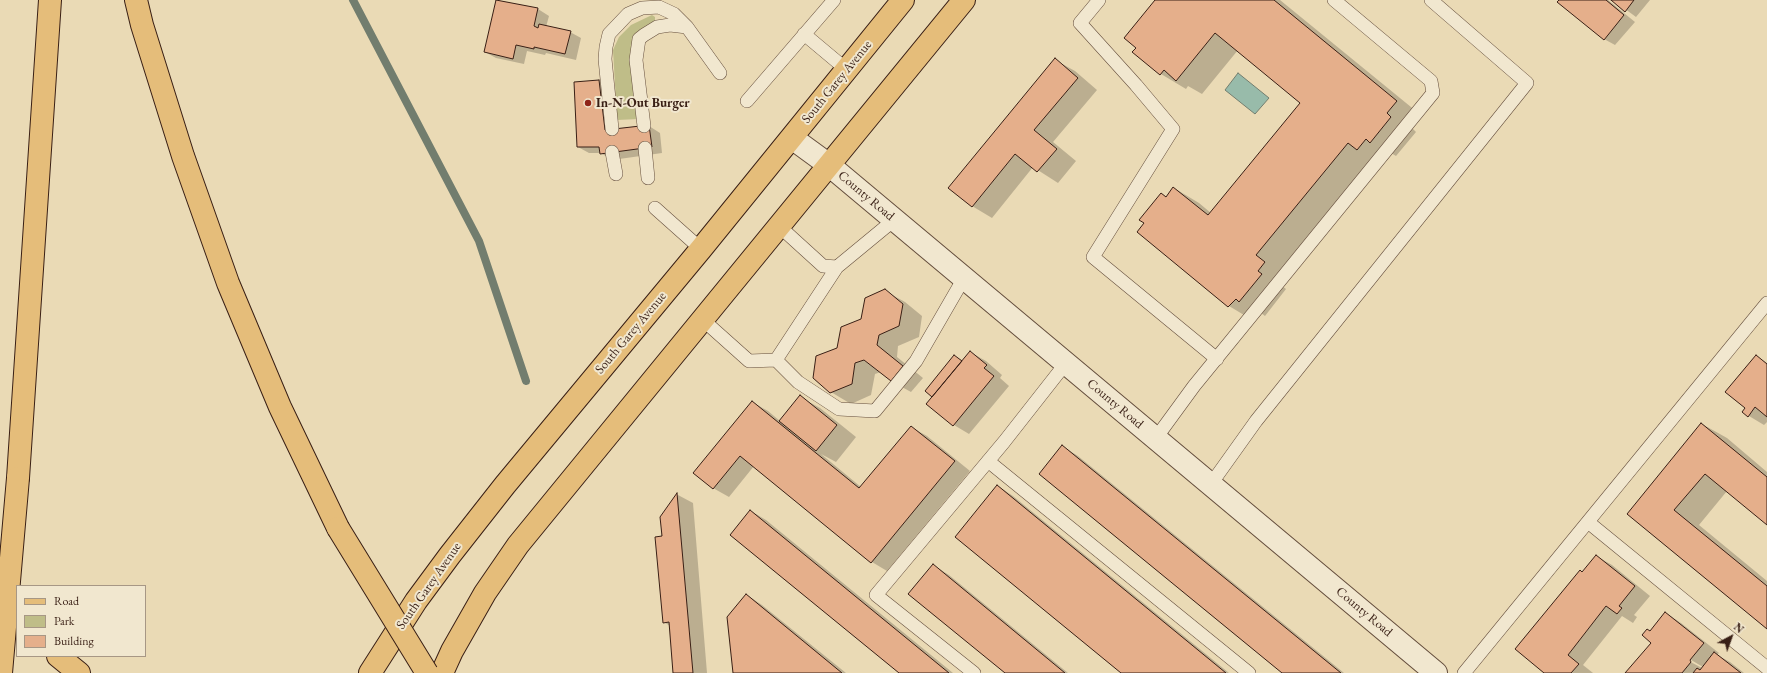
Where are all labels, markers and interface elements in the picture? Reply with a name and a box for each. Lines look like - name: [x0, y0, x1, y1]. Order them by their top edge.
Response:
- street label: South Garey Avenue: [799, 37, 875, 127]
- place label: In-N-Out Burger: [596, 95, 690, 111]
- marker: In-N-Out Burger: [583, 98, 593, 108]
- street label: County Road: [835, 168, 897, 224]
- street label: South Garey Avenue: [592, 289, 670, 377]
- street label: County Road: [1084, 376, 1146, 432]
- street label: South Garey Avenue: [393, 540, 465, 632]
- street label: County Road: [1333, 584, 1395, 640]
- legend: [16, 585, 146, 657]
- text: Road: [54, 593, 79, 609]
- text: Park: [54, 613, 74, 629]
- north arrow: [1711, 617, 1751, 657]
- text: N: [1731, 620, 1747, 636]
- text: Building: [54, 633, 94, 649]

